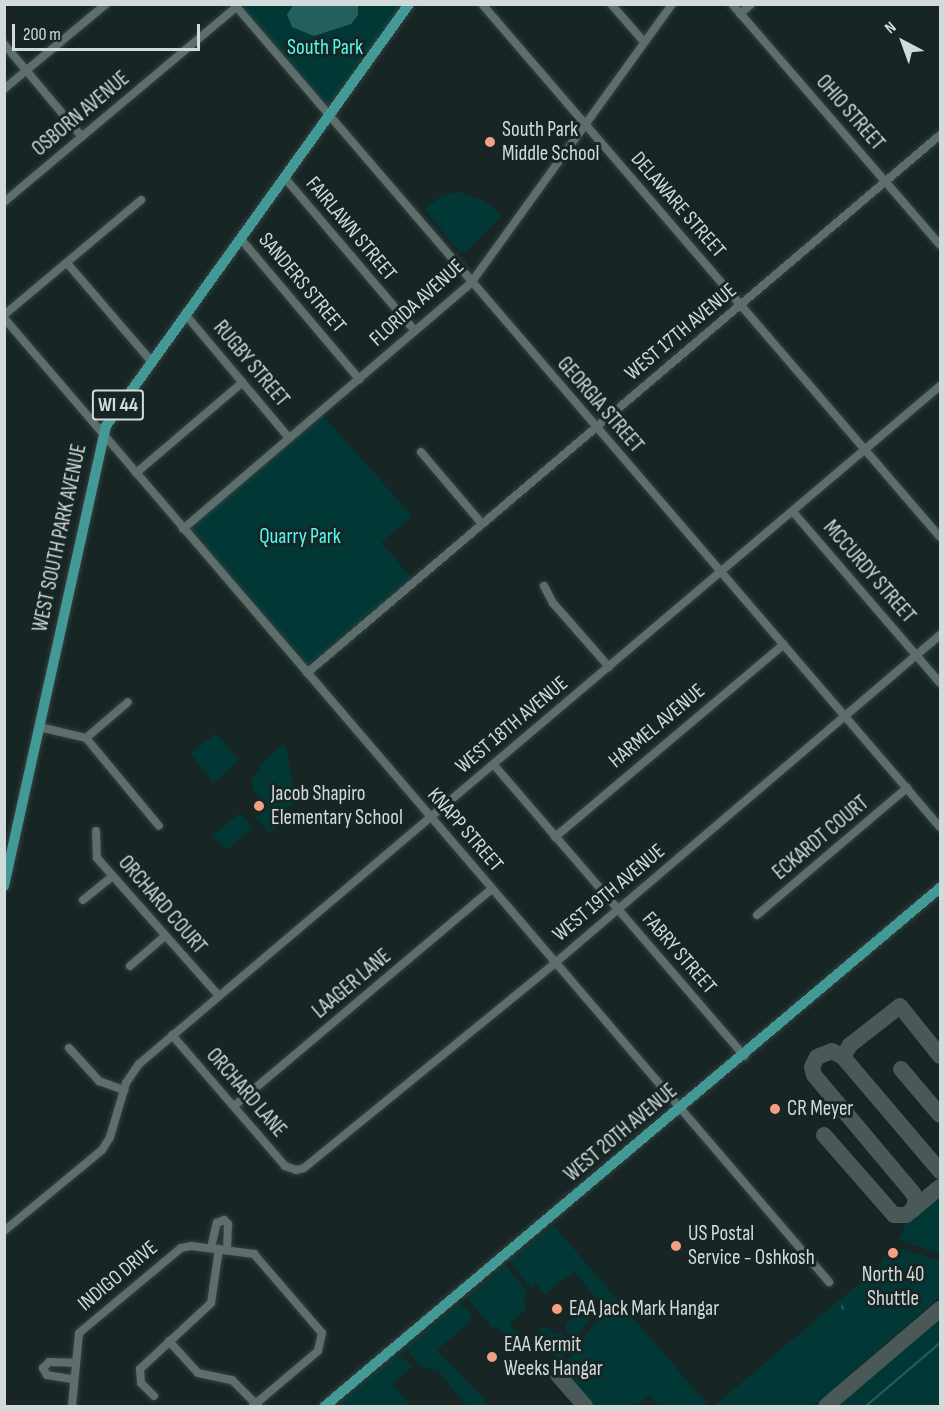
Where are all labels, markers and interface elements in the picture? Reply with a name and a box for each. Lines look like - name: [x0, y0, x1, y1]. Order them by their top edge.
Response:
- scale bar: [15, 12, 202, 50]
- north arrow: [873, 12, 933, 72]
- text: N: [881, 18, 900, 38]
- text: 200 m: [23, 24, 61, 45]
- park label: South Park: [287, 35, 363, 61]
- street label: OSBORN AVENUE: [27, 66, 135, 162]
- street label: OHIO STREET: [810, 70, 890, 156]
- place label: South Park Middle School: [502, 117, 599, 167]
- marker: South Park Middle School: [483, 135, 497, 149]
- street label: DELAWARE STREET: [625, 147, 731, 263]
- street label: FAIRLAWN STREET: [300, 172, 402, 286]
- street label: SANDERS STREET: [253, 228, 351, 338]
- street label: FLORIDA AVENUE: [364, 254, 470, 352]
- street label: WEST 17TH AVENUE: [620, 278, 742, 386]
- street label: RUGBY STREET: [208, 316, 294, 412]
- street label: GEORGIA STREET: [552, 352, 648, 458]
- road number: WI 44: [91, 388, 145, 422]
- street label: WEST SOUTH PARK AVENUE: [28, 442, 92, 634]
- street label: MCCURDY STREET: [818, 516, 920, 628]
- park label: Quarry Park: [259, 524, 341, 550]
- street label: WEST 18TH AVENUE: [451, 671, 573, 779]
- street label: HARMEL AVENUE: [604, 678, 710, 774]
- place label: Jacob Shapiro Elementary School: [271, 781, 403, 831]
- street label: KNAPP STREET: [422, 783, 508, 877]
- street label: ECKARDT COURT: [768, 791, 874, 885]
- marker: Jacob Shapiro Elementary School: [252, 799, 266, 813]
- street label: WEST 19TH AVENUE: [548, 839, 670, 947]
- street label: ORCHARD COURT: [113, 851, 211, 959]
- street label: FABRY STREET: [637, 907, 721, 999]
- street label: LAAGER LANE: [308, 944, 396, 1024]
- street label: ORCHARD LANE: [201, 1043, 291, 1143]
- street label: WEST 20TH AVENUE: [560, 1079, 682, 1187]
- place label: CR Meyer: [787, 1096, 853, 1122]
- marker: CR Meyer: [768, 1102, 782, 1116]
- place label: US Postal Service - Oshkosh: [688, 1221, 815, 1271]
- street label: INDIGO DRIVE: [73, 1235, 163, 1317]
- marker: US Postal Service - Oshkosh: [669, 1239, 683, 1253]
- marker: North 40 Shuttle: [886, 1246, 900, 1260]
- place label: North 40 Shuttle: [862, 1262, 924, 1312]
- place label: EAA Jack Mark Hangar: [569, 1296, 719, 1322]
- marker: EAA Jack Mark Hangar: [550, 1302, 564, 1316]
- place label: EAA Kermit Weeks Hangar: [504, 1332, 603, 1382]
- marker: EAA Kermit Weeks Hangar: [485, 1350, 499, 1364]

